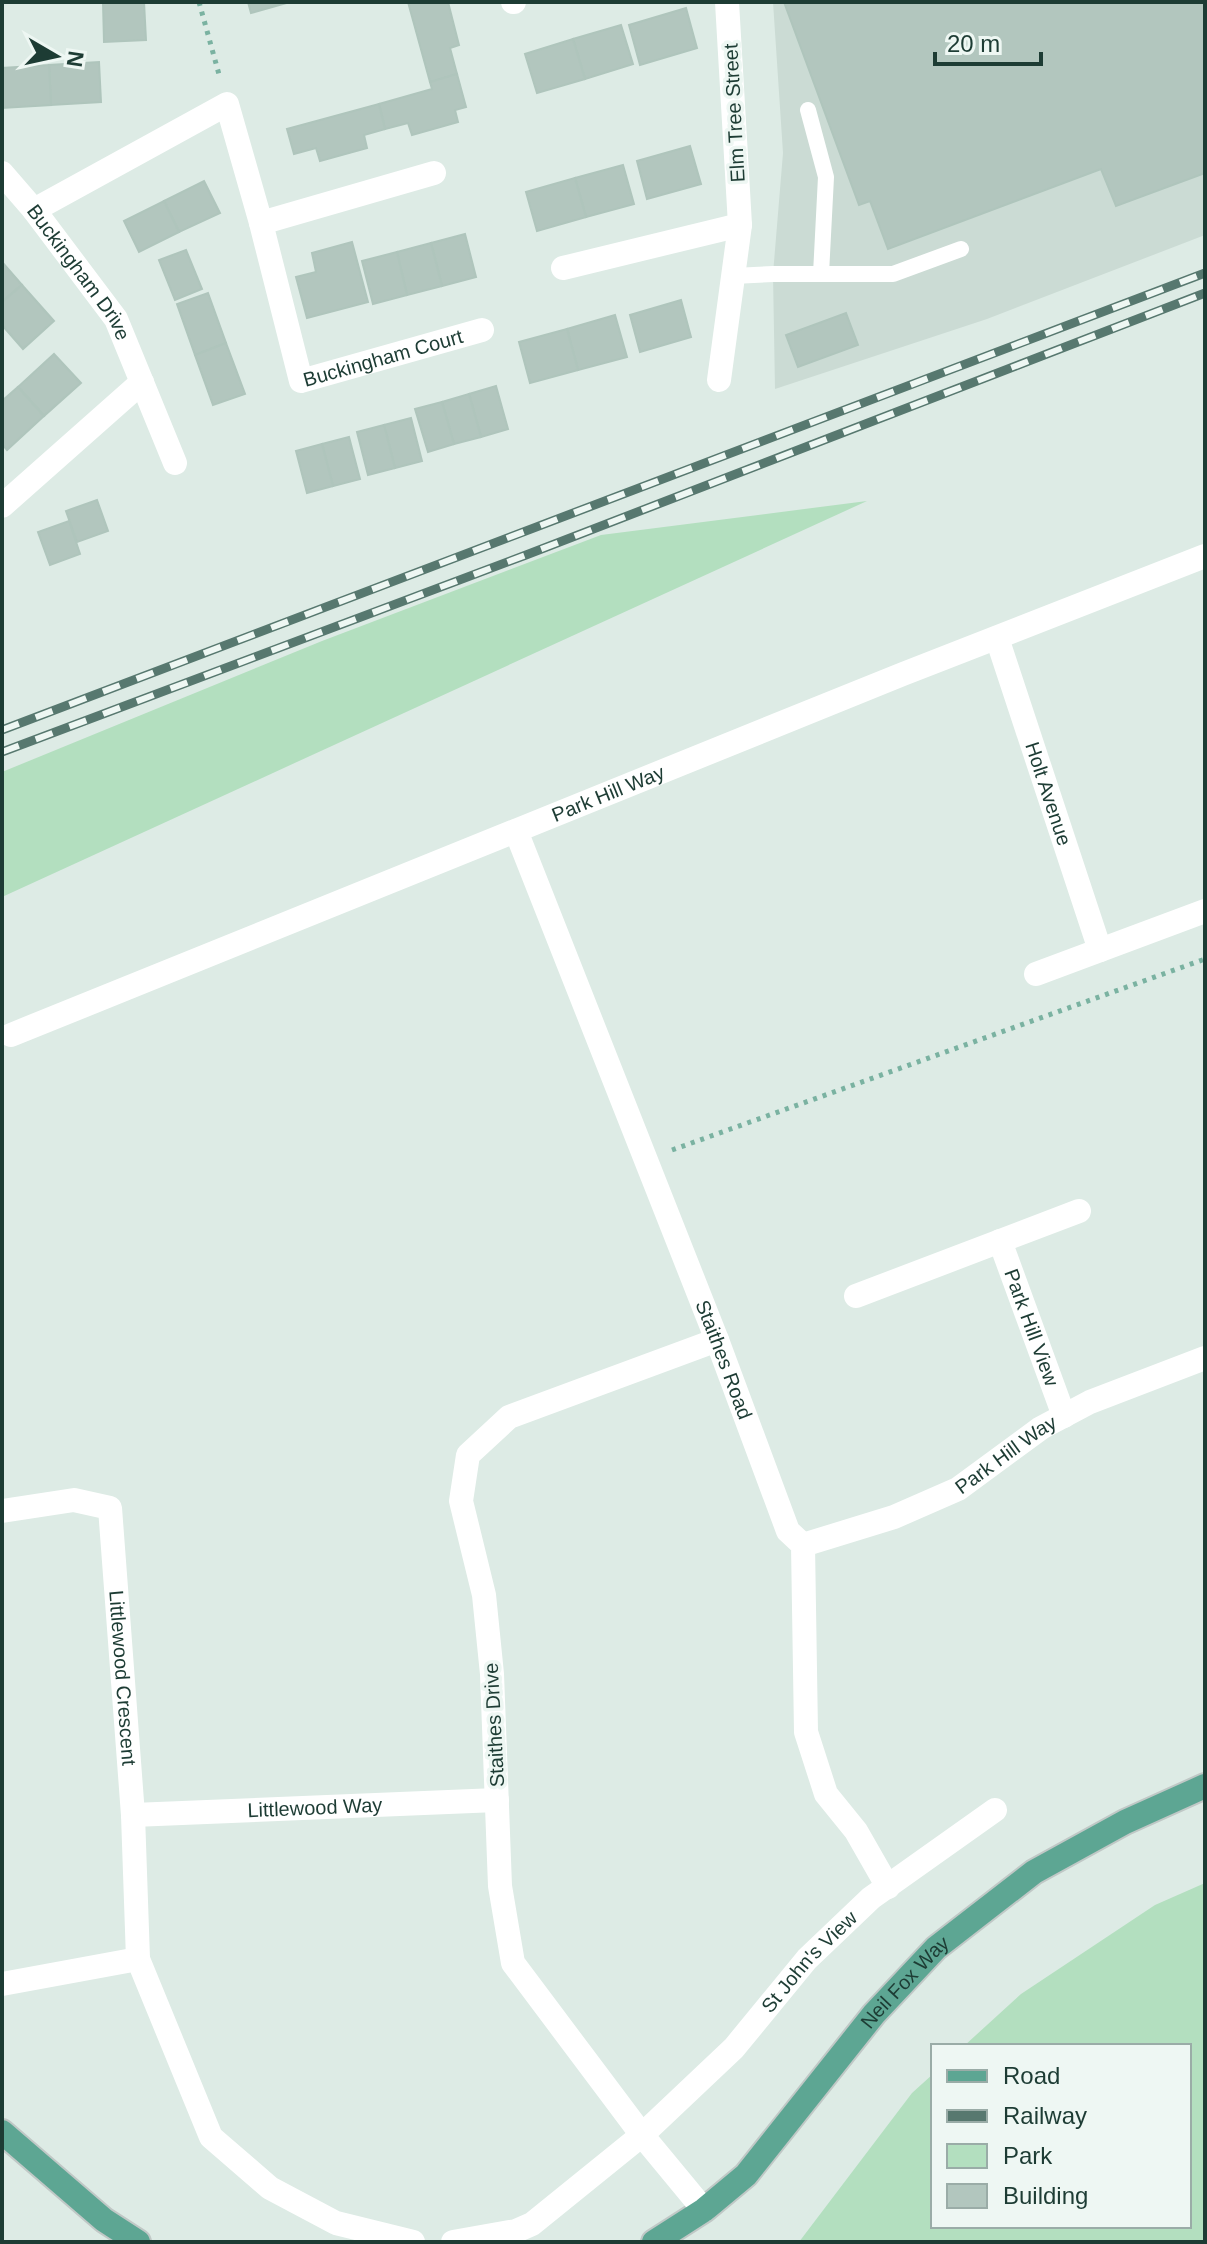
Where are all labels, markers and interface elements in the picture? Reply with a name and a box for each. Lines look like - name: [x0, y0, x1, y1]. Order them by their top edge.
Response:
- north arrow: [16, 16, 96, 96]
- scale bar: [935, 16, 1041, 66]
- text: 20 m: [947, 30, 1000, 57]
- street label: Elm Tree Street: [719, 43, 749, 183]
- text: N: [62, 49, 89, 69]
- street label: Buckingham Drive: [23, 200, 134, 343]
- street label: Buckingham Court: [301, 325, 465, 391]
- street label: Holt Avenue: [1021, 739, 1076, 848]
- street label: Park Hill Way: [549, 761, 667, 826]
- street label: Park Hill View: [1000, 1266, 1063, 1389]
- street label: Staithes Road: [691, 1297, 756, 1422]
- street label: Park Hill Way: [951, 1411, 1060, 1498]
- street label: Littlewood Crescent: [105, 1589, 140, 1767]
- street label: Staithes Drive: [480, 1662, 508, 1788]
- street label: Littlewood Way: [247, 1794, 383, 1821]
- street label: St John's View: [757, 1906, 862, 2017]
- street label: Neil Fox Way: [856, 1931, 953, 2032]
- legend: [931, 2044, 1191, 2228]
- text: Road: [1003, 2062, 1060, 2089]
- text: Railway: [1003, 2102, 1087, 2129]
- text: Park: [1003, 2142, 1053, 2169]
- text: Building: [1003, 2182, 1088, 2209]

